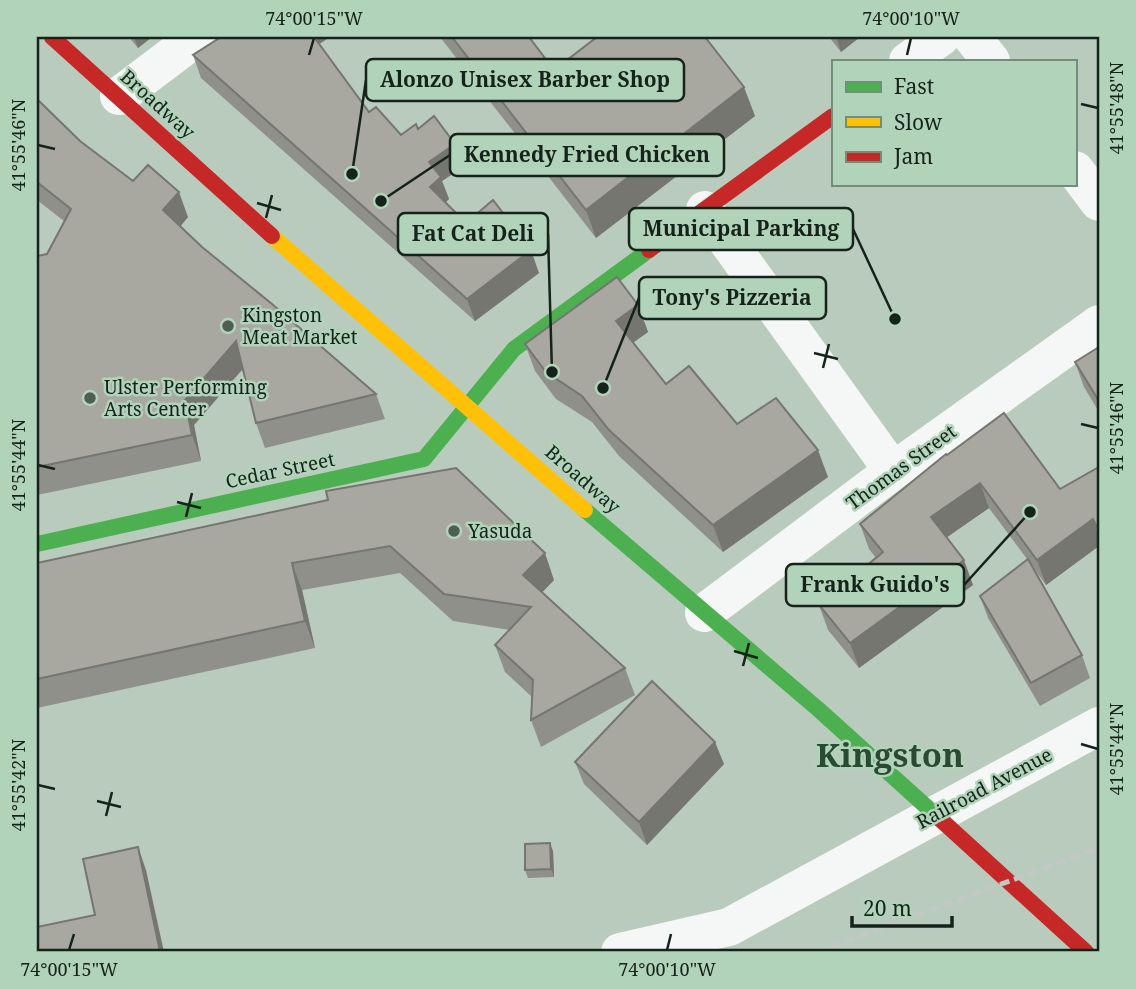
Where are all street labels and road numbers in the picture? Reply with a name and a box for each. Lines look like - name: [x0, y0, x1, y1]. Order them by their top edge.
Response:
- street label: Broadway: [115, 64, 201, 145]
- street label: Thomas Street: [841, 418, 961, 516]
- street label: Broadway: [540, 439, 626, 519]
- street label: Cedar Street: [223, 446, 337, 494]
- street label: Railroad Avenue: [912, 741, 1056, 835]

